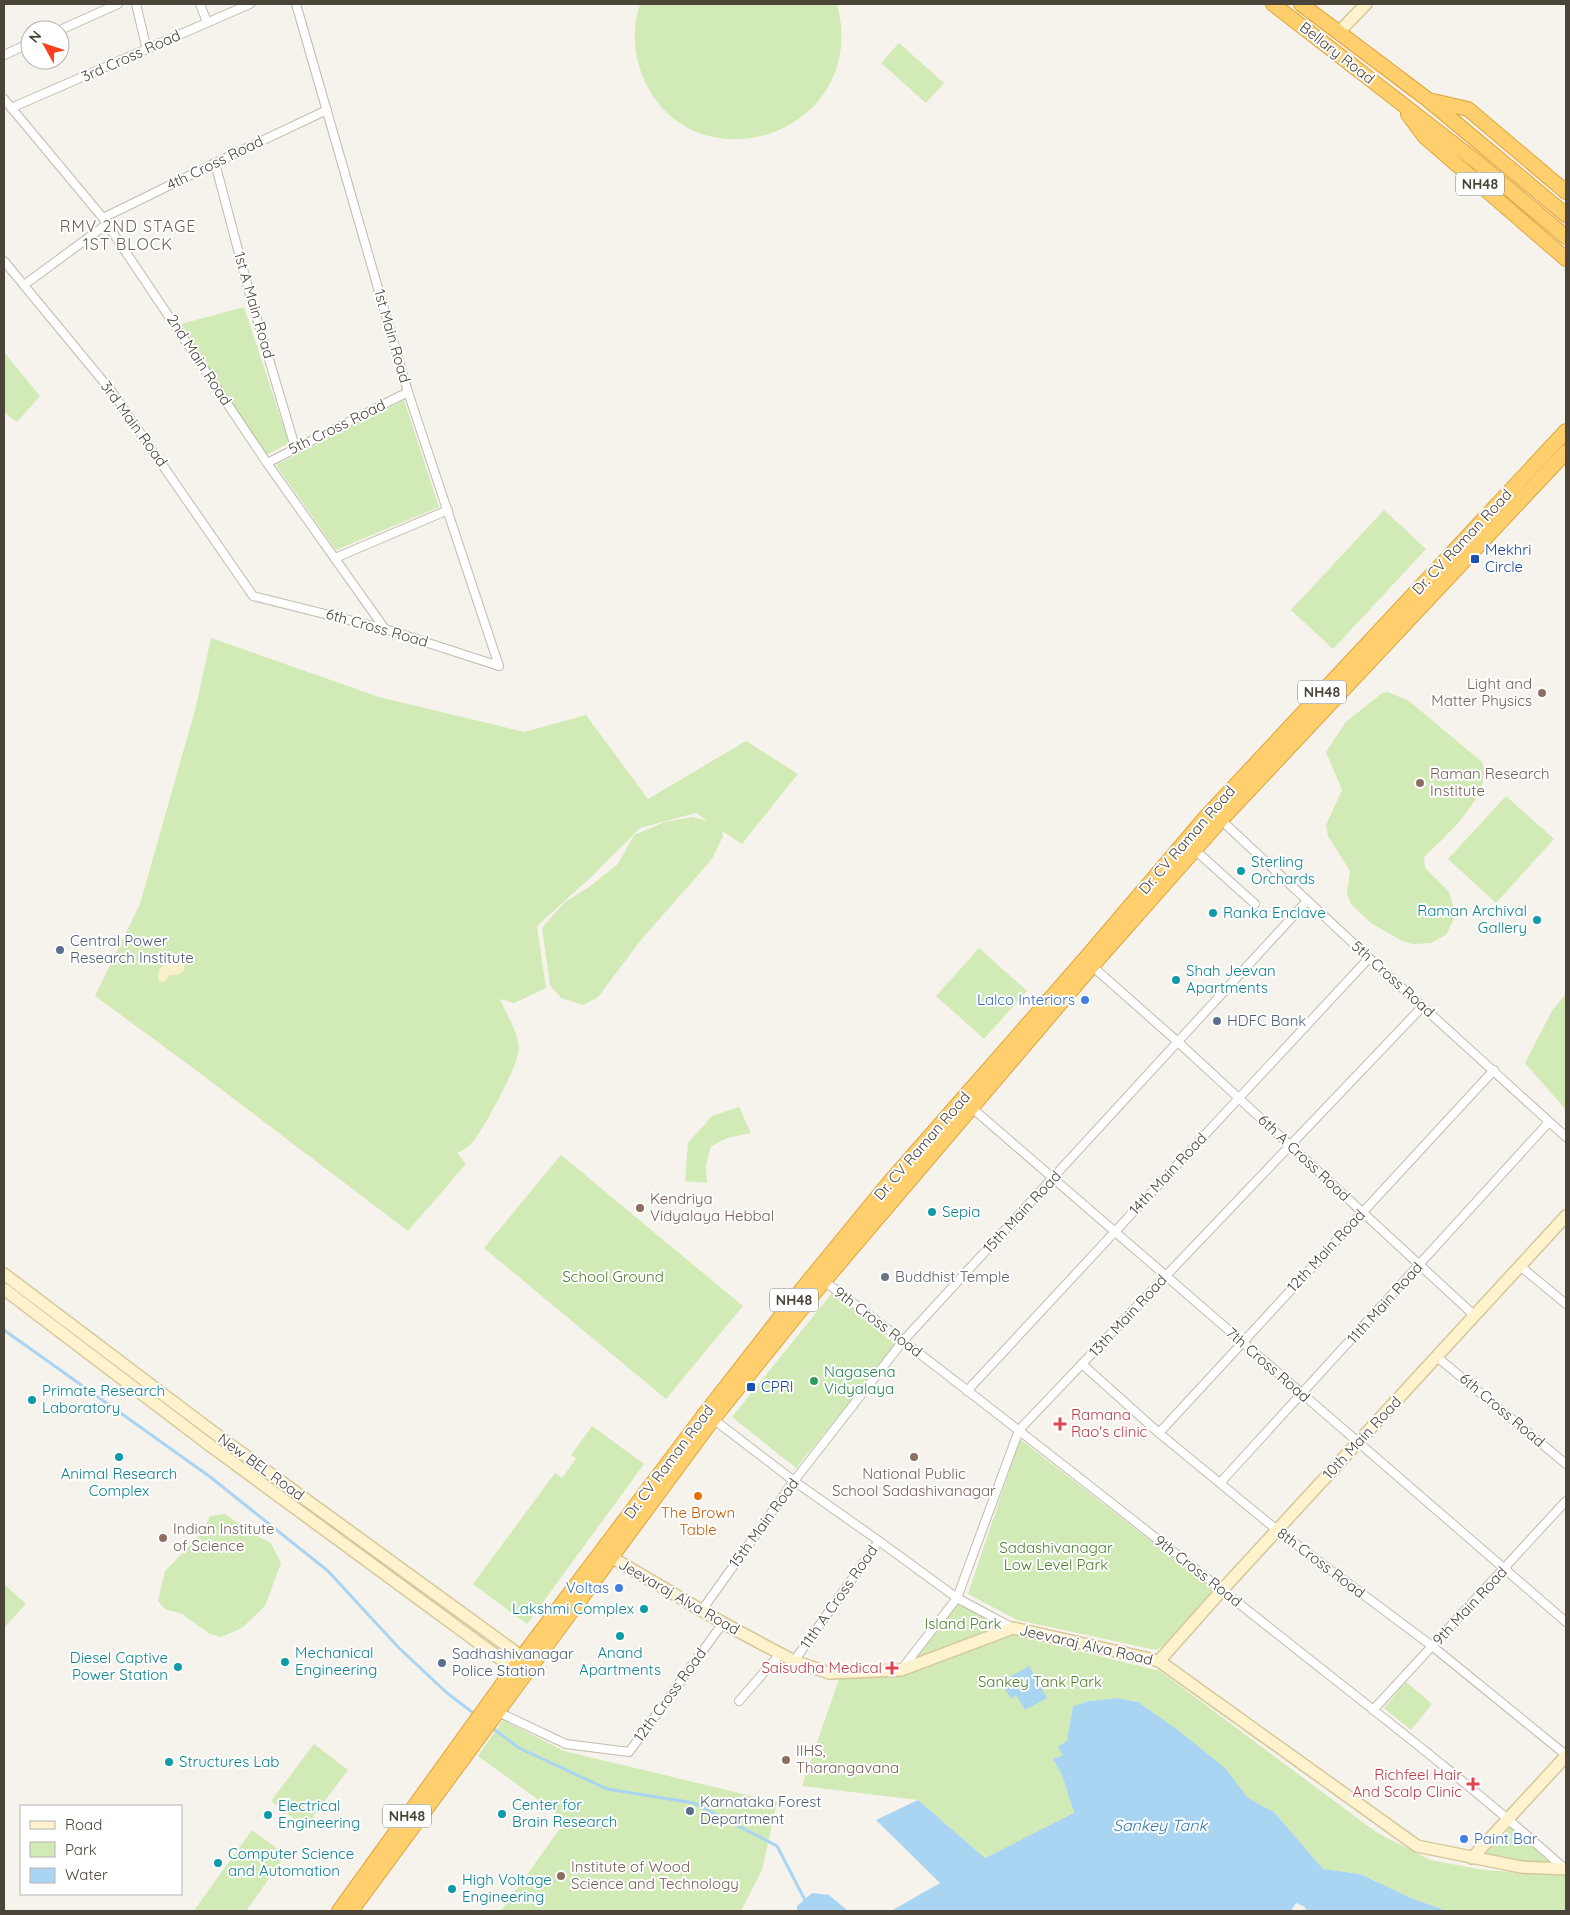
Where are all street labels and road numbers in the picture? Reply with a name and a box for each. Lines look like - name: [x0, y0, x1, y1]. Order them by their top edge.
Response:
- street label: Bellary Road: [1296, 17, 1379, 88]
- street label: 3rd Cross Road: [78, 25, 183, 86]
- street label: 4th Cross Road: [163, 131, 266, 194]
- road number: NH48: [1456, 172, 1504, 195]
- street label: 1st A Main Road: [230, 249, 279, 360]
- street label: 1st Main Road: [370, 287, 415, 385]
- street label: 2nd Main Road: [163, 311, 236, 409]
- street label: 3rd Main Road: [97, 377, 172, 470]
- street label: 5th Cross Road: [285, 395, 388, 458]
- street label: Dr. CV Raman Road: [1408, 485, 1516, 598]
- street label: 6th Cross Road: [324, 604, 430, 651]
- road number: NH48: [1298, 680, 1346, 704]
- street label: Dr. CV Raman Road: [1134, 782, 1239, 898]
- street label: 5th Cross Road: [1348, 936, 1439, 1021]
- street label: Dr. CV Raman Road: [869, 1088, 974, 1204]
- street label: 6th A Cross Road: [1254, 1110, 1354, 1205]
- street label: 14th Main Road: [1125, 1129, 1211, 1219]
- street label: 15th Main Road: [978, 1166, 1065, 1257]
- street label: 12th Main Road: [1282, 1205, 1369, 1296]
- street label: 11th Main Road: [1343, 1258, 1426, 1347]
- street label: 13th Main Road: [1085, 1270, 1171, 1361]
- street label: 9th Cross Road: [830, 1282, 926, 1361]
- road number: NH48: [770, 1288, 818, 1312]
- street label: 7th Cross Road: [1222, 1323, 1314, 1406]
- street label: 6th Cross Road: [1456, 1368, 1549, 1451]
- street label: 10th Main Road: [1318, 1392, 1405, 1483]
- street label: Dr. CV Raman Road: [620, 1401, 718, 1522]
- street label: New BEL Road: [214, 1429, 308, 1504]
- street label: 15th Main Road: [725, 1474, 802, 1571]
- street label: 8th Cross Road: [1273, 1523, 1369, 1602]
- street label: 9th Cross Road: [1151, 1531, 1246, 1611]
- street label: 11th A Cross Road: [796, 1541, 881, 1652]
- street label: Jeevaraj Alva Road: [615, 1554, 743, 1639]
- street label: 9th Main Road: [1428, 1562, 1511, 1649]
- street label: Jeevaraj Alva Road: [1018, 1620, 1155, 1669]
- street label: 12th Cross Road: [629, 1644, 710, 1745]
- road number: NH48: [383, 1804, 431, 1828]

